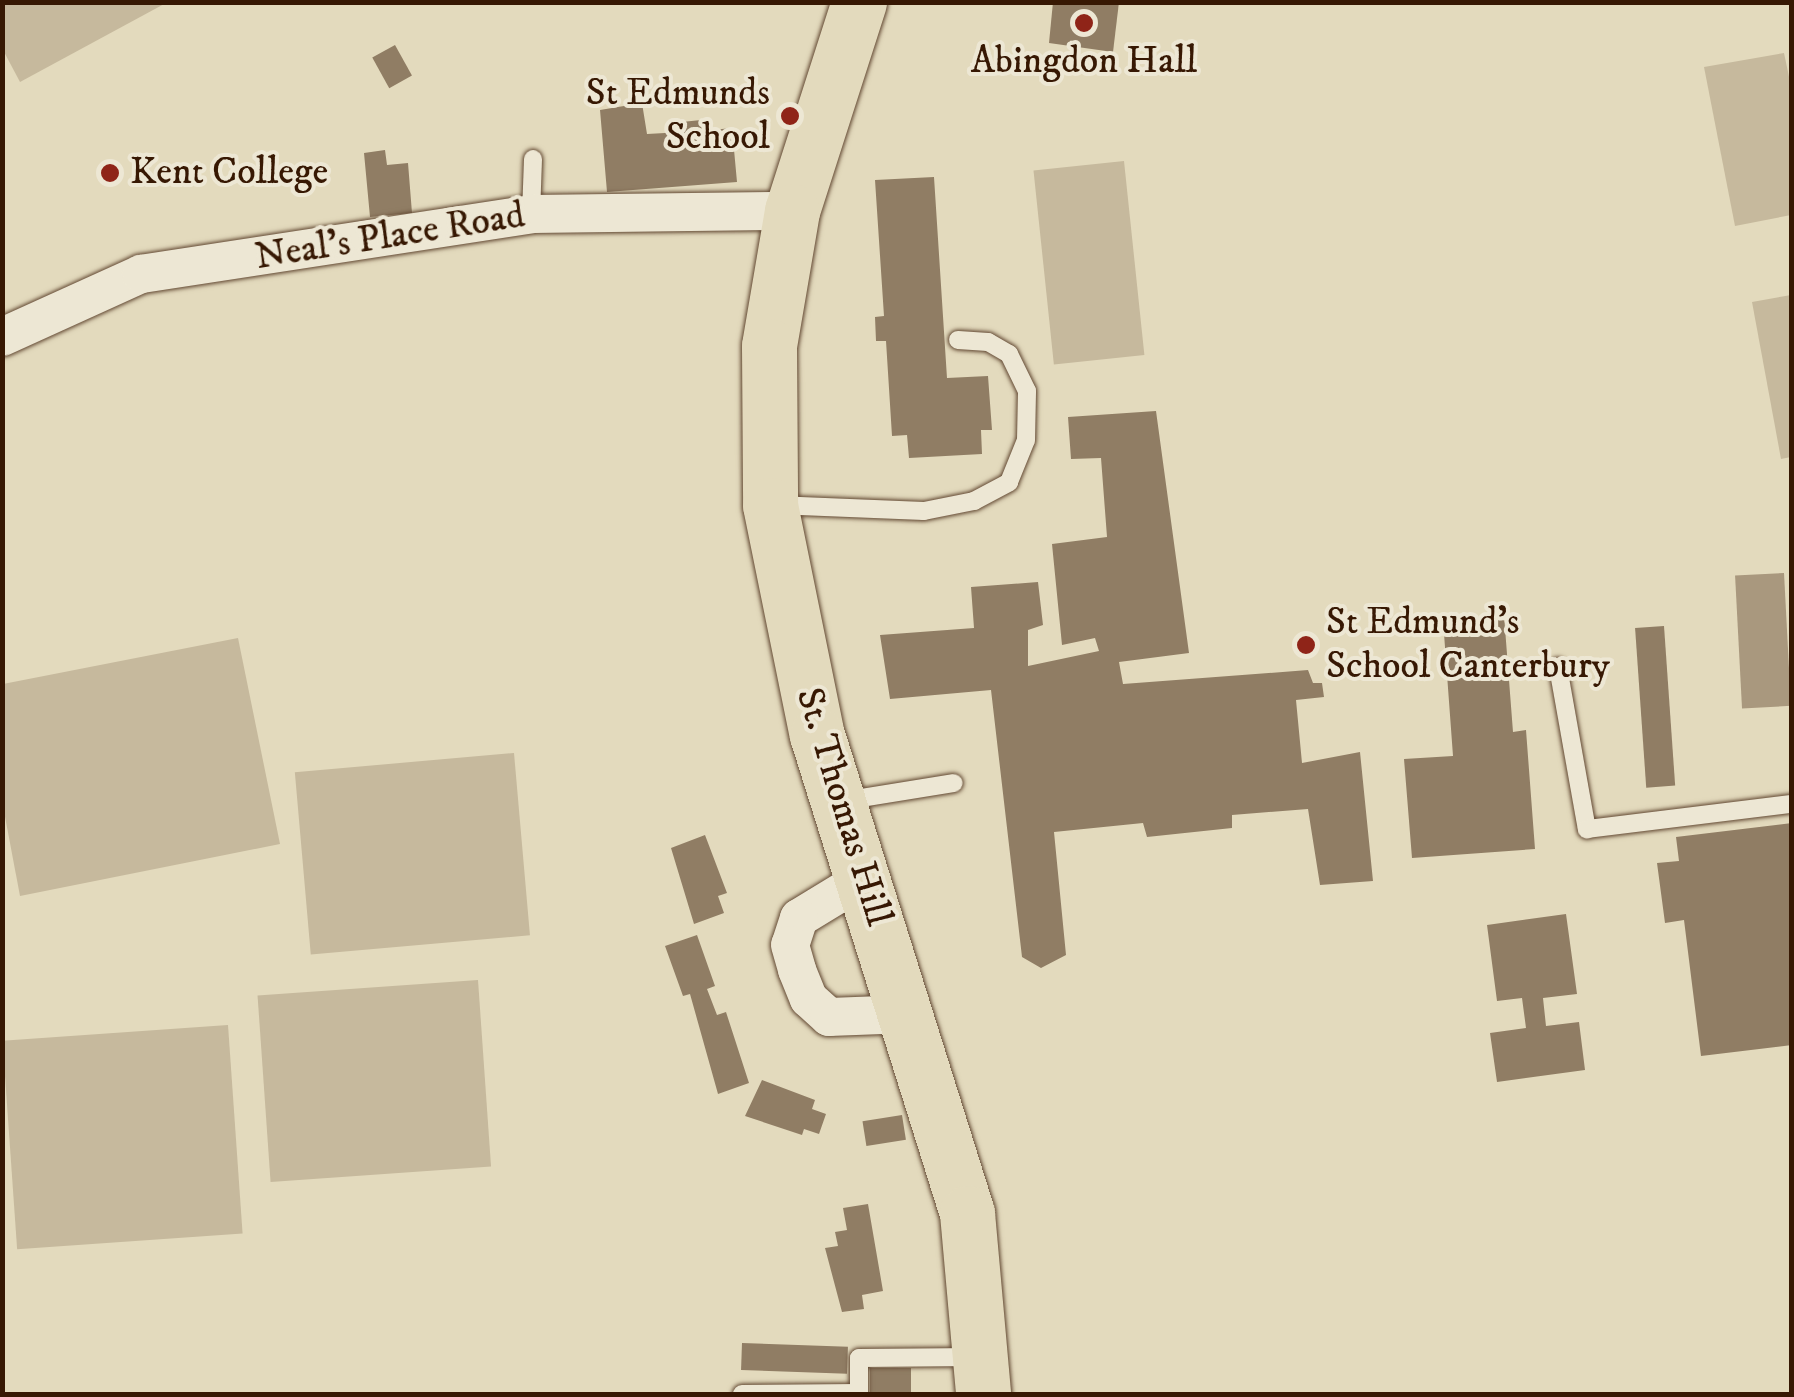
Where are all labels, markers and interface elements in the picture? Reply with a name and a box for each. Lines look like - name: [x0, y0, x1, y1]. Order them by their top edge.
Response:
- marker: Abingdon Hall: [1073, 12, 1095, 34]
- place label: Abingdon Hall: [971, 39, 1197, 85]
- place label: St Edmunds School: [586, 71, 770, 160]
- marker: St Edmunds School: [779, 105, 801, 127]
- place label: Kent College: [130, 150, 328, 196]
- marker: Kent College: [99, 162, 121, 184]
- street label: Neal's Place Road: [252, 193, 528, 281]
- place label: St Edmund's School Canterbury: [1326, 600, 1610, 689]
- marker: St Edmund's School Canterbury: [1295, 634, 1317, 656]
- street label: St. Thomas Hill: [785, 683, 901, 931]

